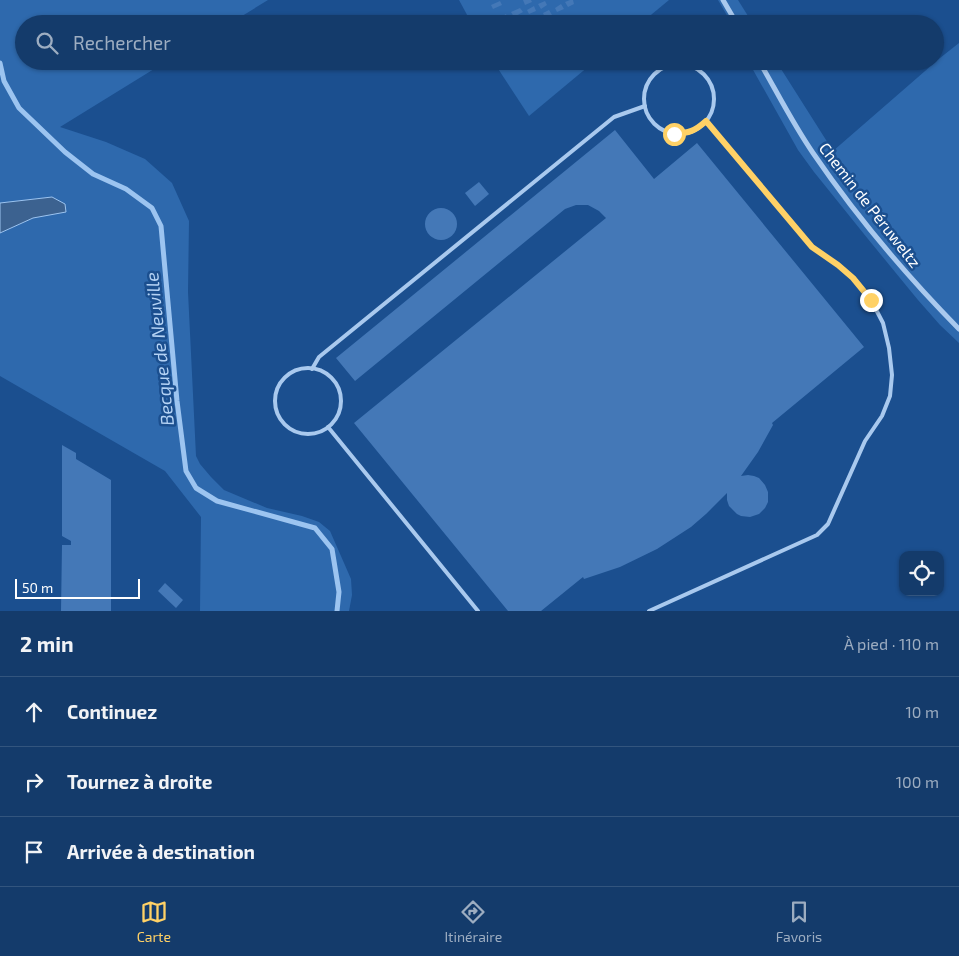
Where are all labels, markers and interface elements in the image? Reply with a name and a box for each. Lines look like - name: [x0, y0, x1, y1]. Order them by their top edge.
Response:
- search box: [15, 15, 944, 70]
- icon: search: [33, 29, 61, 57]
- text: Rechercher: [73, 31, 171, 54]
- route start: [663, 123, 686, 146]
- street label: Chemin de Péruweltz: [816, 138, 925, 271]
- water label: Becque de Neuville: [140, 271, 178, 427]
- route end: [860, 289, 883, 312]
- map controls: [899, 551, 944, 596]
- button: locate: [899, 551, 944, 596]
- scale bar: [15, 576, 140, 599]
- text: 50 m: [22, 579, 53, 596]
- text: 2 min: [20, 631, 74, 656]
- text: À pied · 110 m: [844, 634, 939, 653]
- icon: ahead: [20, 698, 48, 726]
- text: Continuez: [67, 700, 157, 723]
- text: 10 m: [905, 702, 939, 721]
- icon: right: [20, 768, 48, 796]
- text: Tournez à droite: [67, 770, 213, 793]
- text: 100 m: [896, 772, 939, 791]
- icon: arrive: [20, 838, 48, 866]
- text: Arrivée à destination: [67, 840, 255, 863]
- tab: Carte: [137, 898, 171, 945]
- tab: Itinéraire: [444, 898, 502, 945]
- tab: Favoris: [776, 898, 822, 945]

